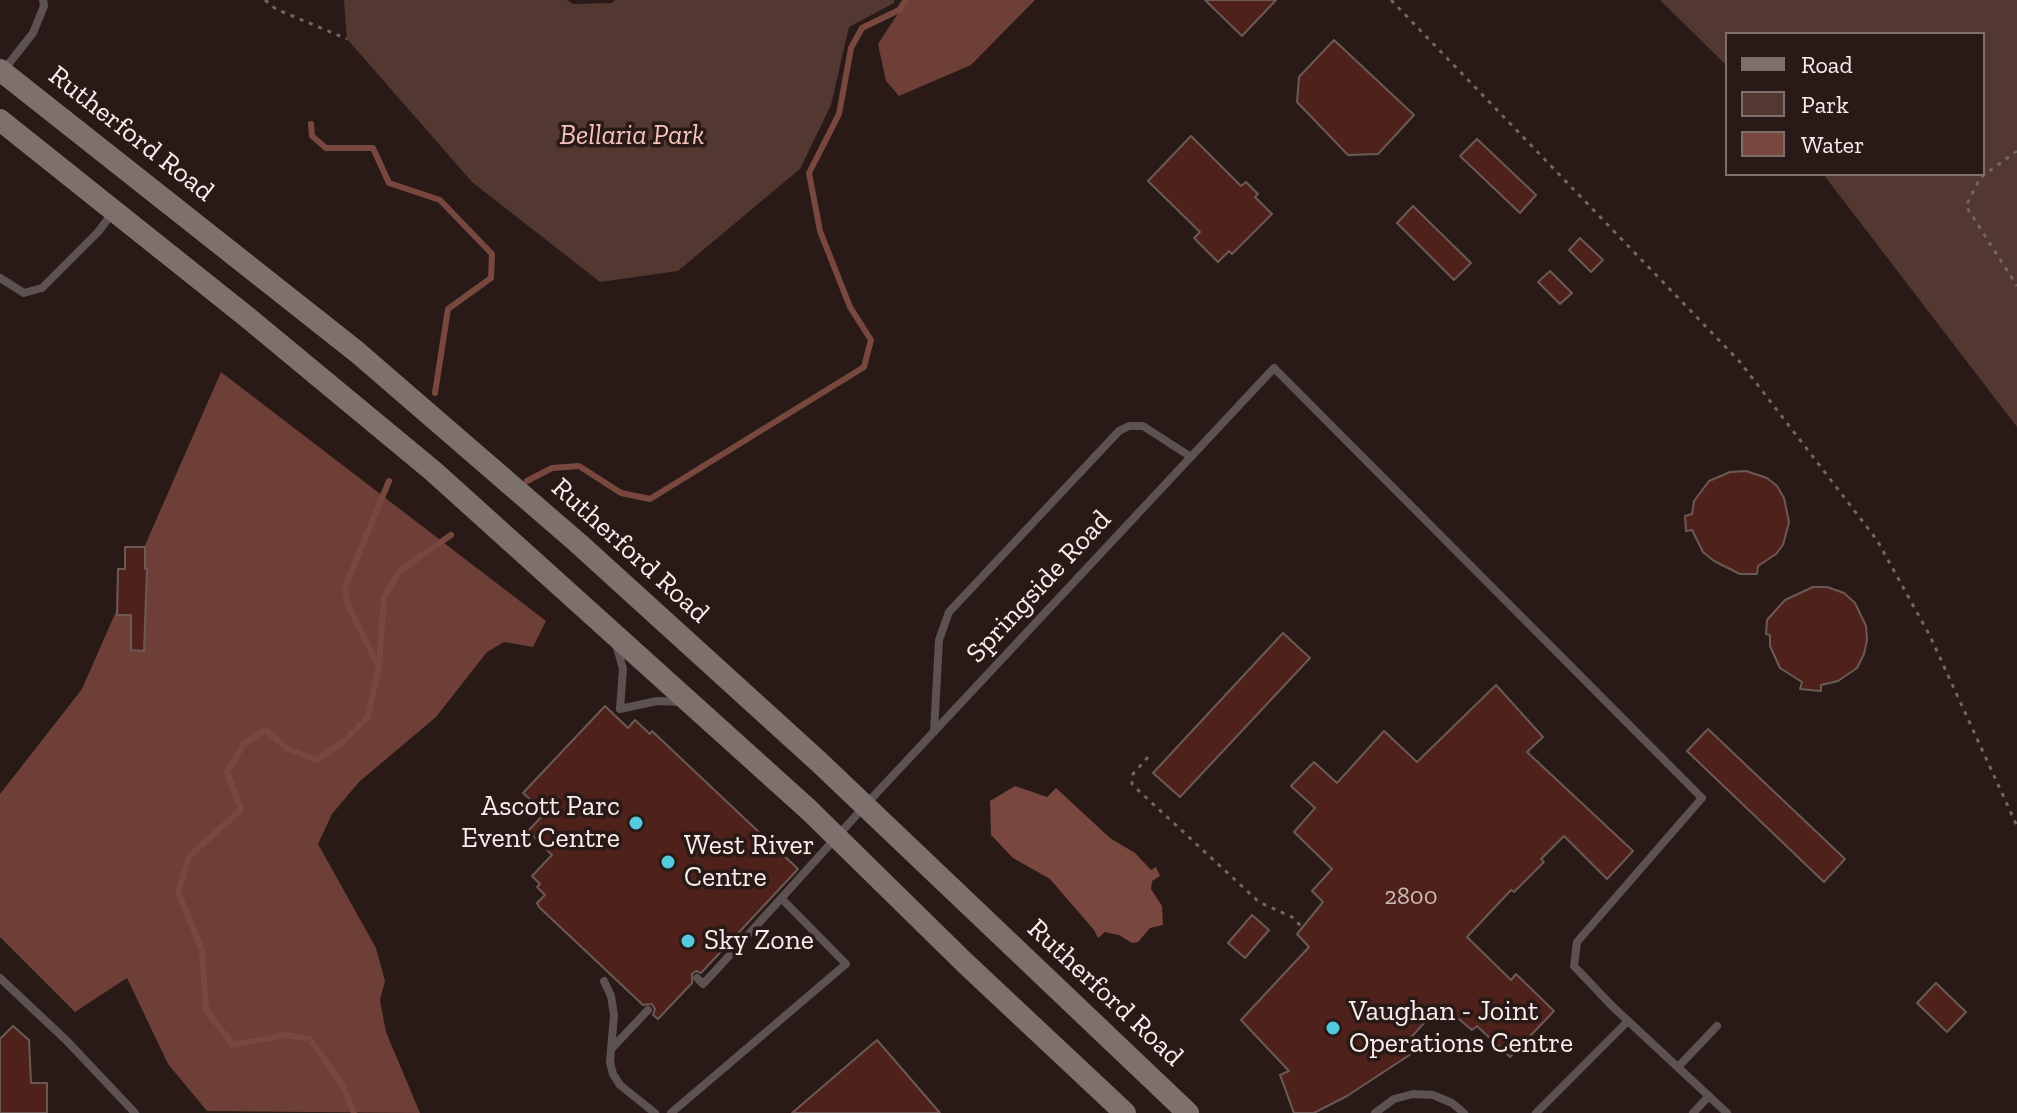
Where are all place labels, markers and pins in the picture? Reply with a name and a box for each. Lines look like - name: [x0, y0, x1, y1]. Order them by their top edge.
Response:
- place label: Ascott Parc Event Centre: [461, 790, 620, 856]
- marker: Ascott Parc Event Centre: [627, 814, 645, 832]
- place label: West River Centre: [684, 829, 814, 895]
- marker: West River Centre: [659, 853, 677, 871]
- place label: Sky Zone: [704, 924, 814, 958]
- marker: Sky Zone: [679, 932, 697, 950]
- place label: Vaughan - Joint Operations Centre: [1349, 995, 1573, 1061]
- marker: Vaughan - Joint Operations Centre: [1324, 1019, 1342, 1037]

